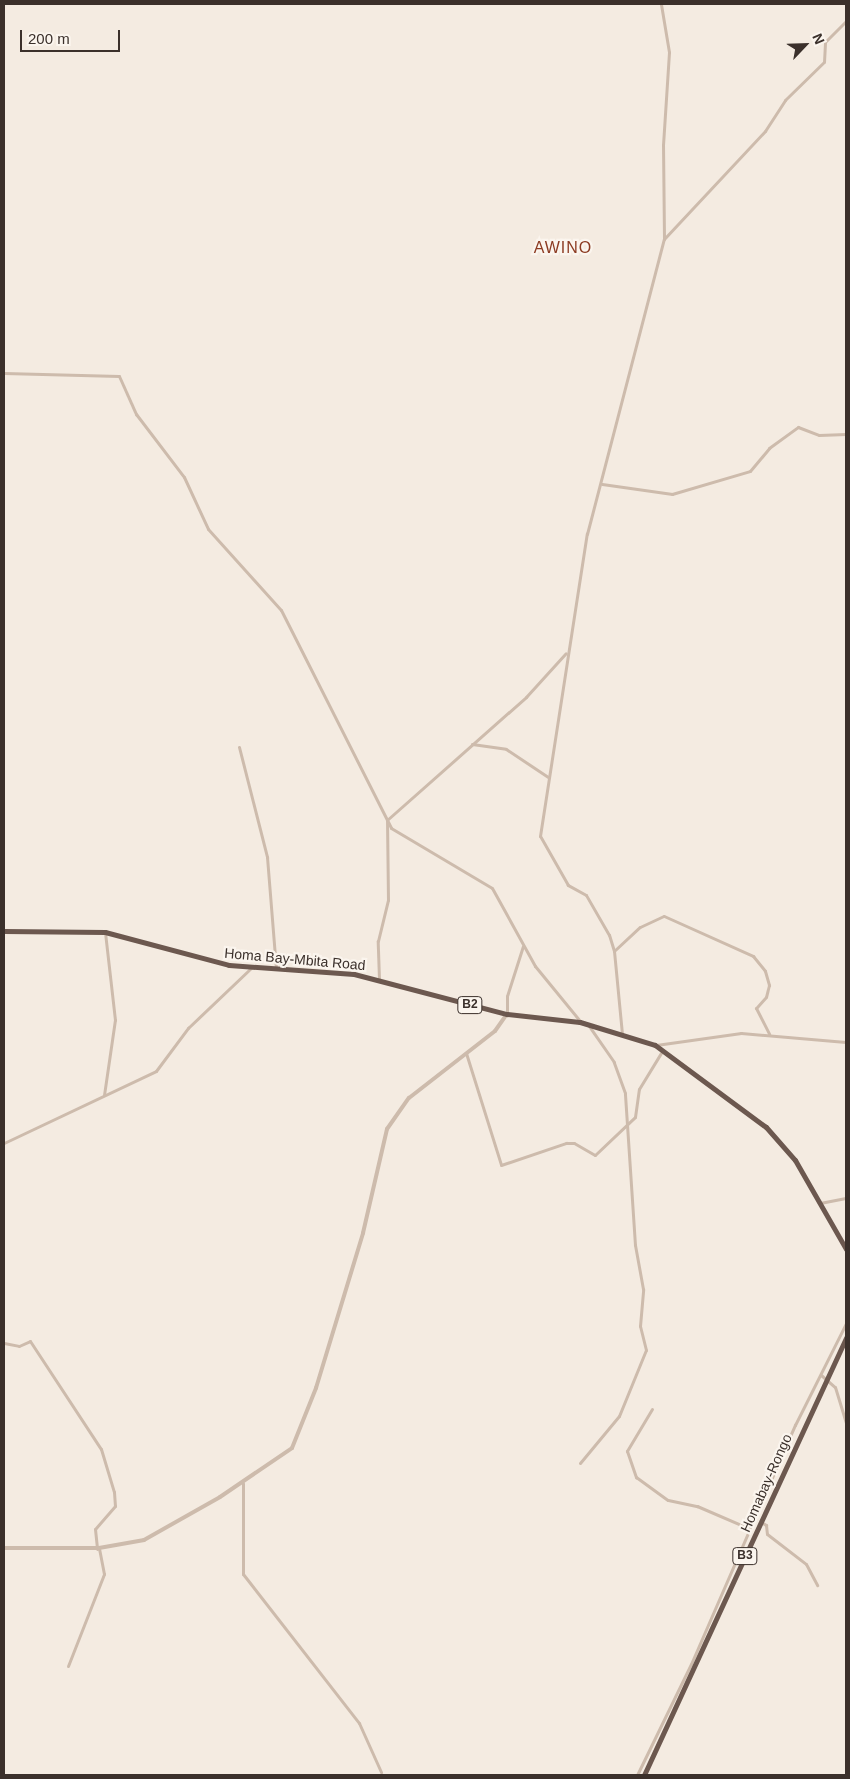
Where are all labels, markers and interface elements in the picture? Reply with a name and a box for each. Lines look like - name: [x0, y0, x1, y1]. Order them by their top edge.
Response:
- scale bar: [22, 20, 122, 52]
- north arrow: [780, 20, 830, 70]
- text: 200 m: [28, 30, 70, 47]
- text: N: [809, 31, 828, 47]
- district label: AWINO: [533, 238, 593, 258]
- street label: Homa Bay-Mbita Road: [224, 944, 366, 974]
- road number: B2: [456, 996, 484, 1014]
- street label: Homabay-Rongo: [737, 1431, 795, 1535]
- road number: B3: [731, 1546, 759, 1565]

